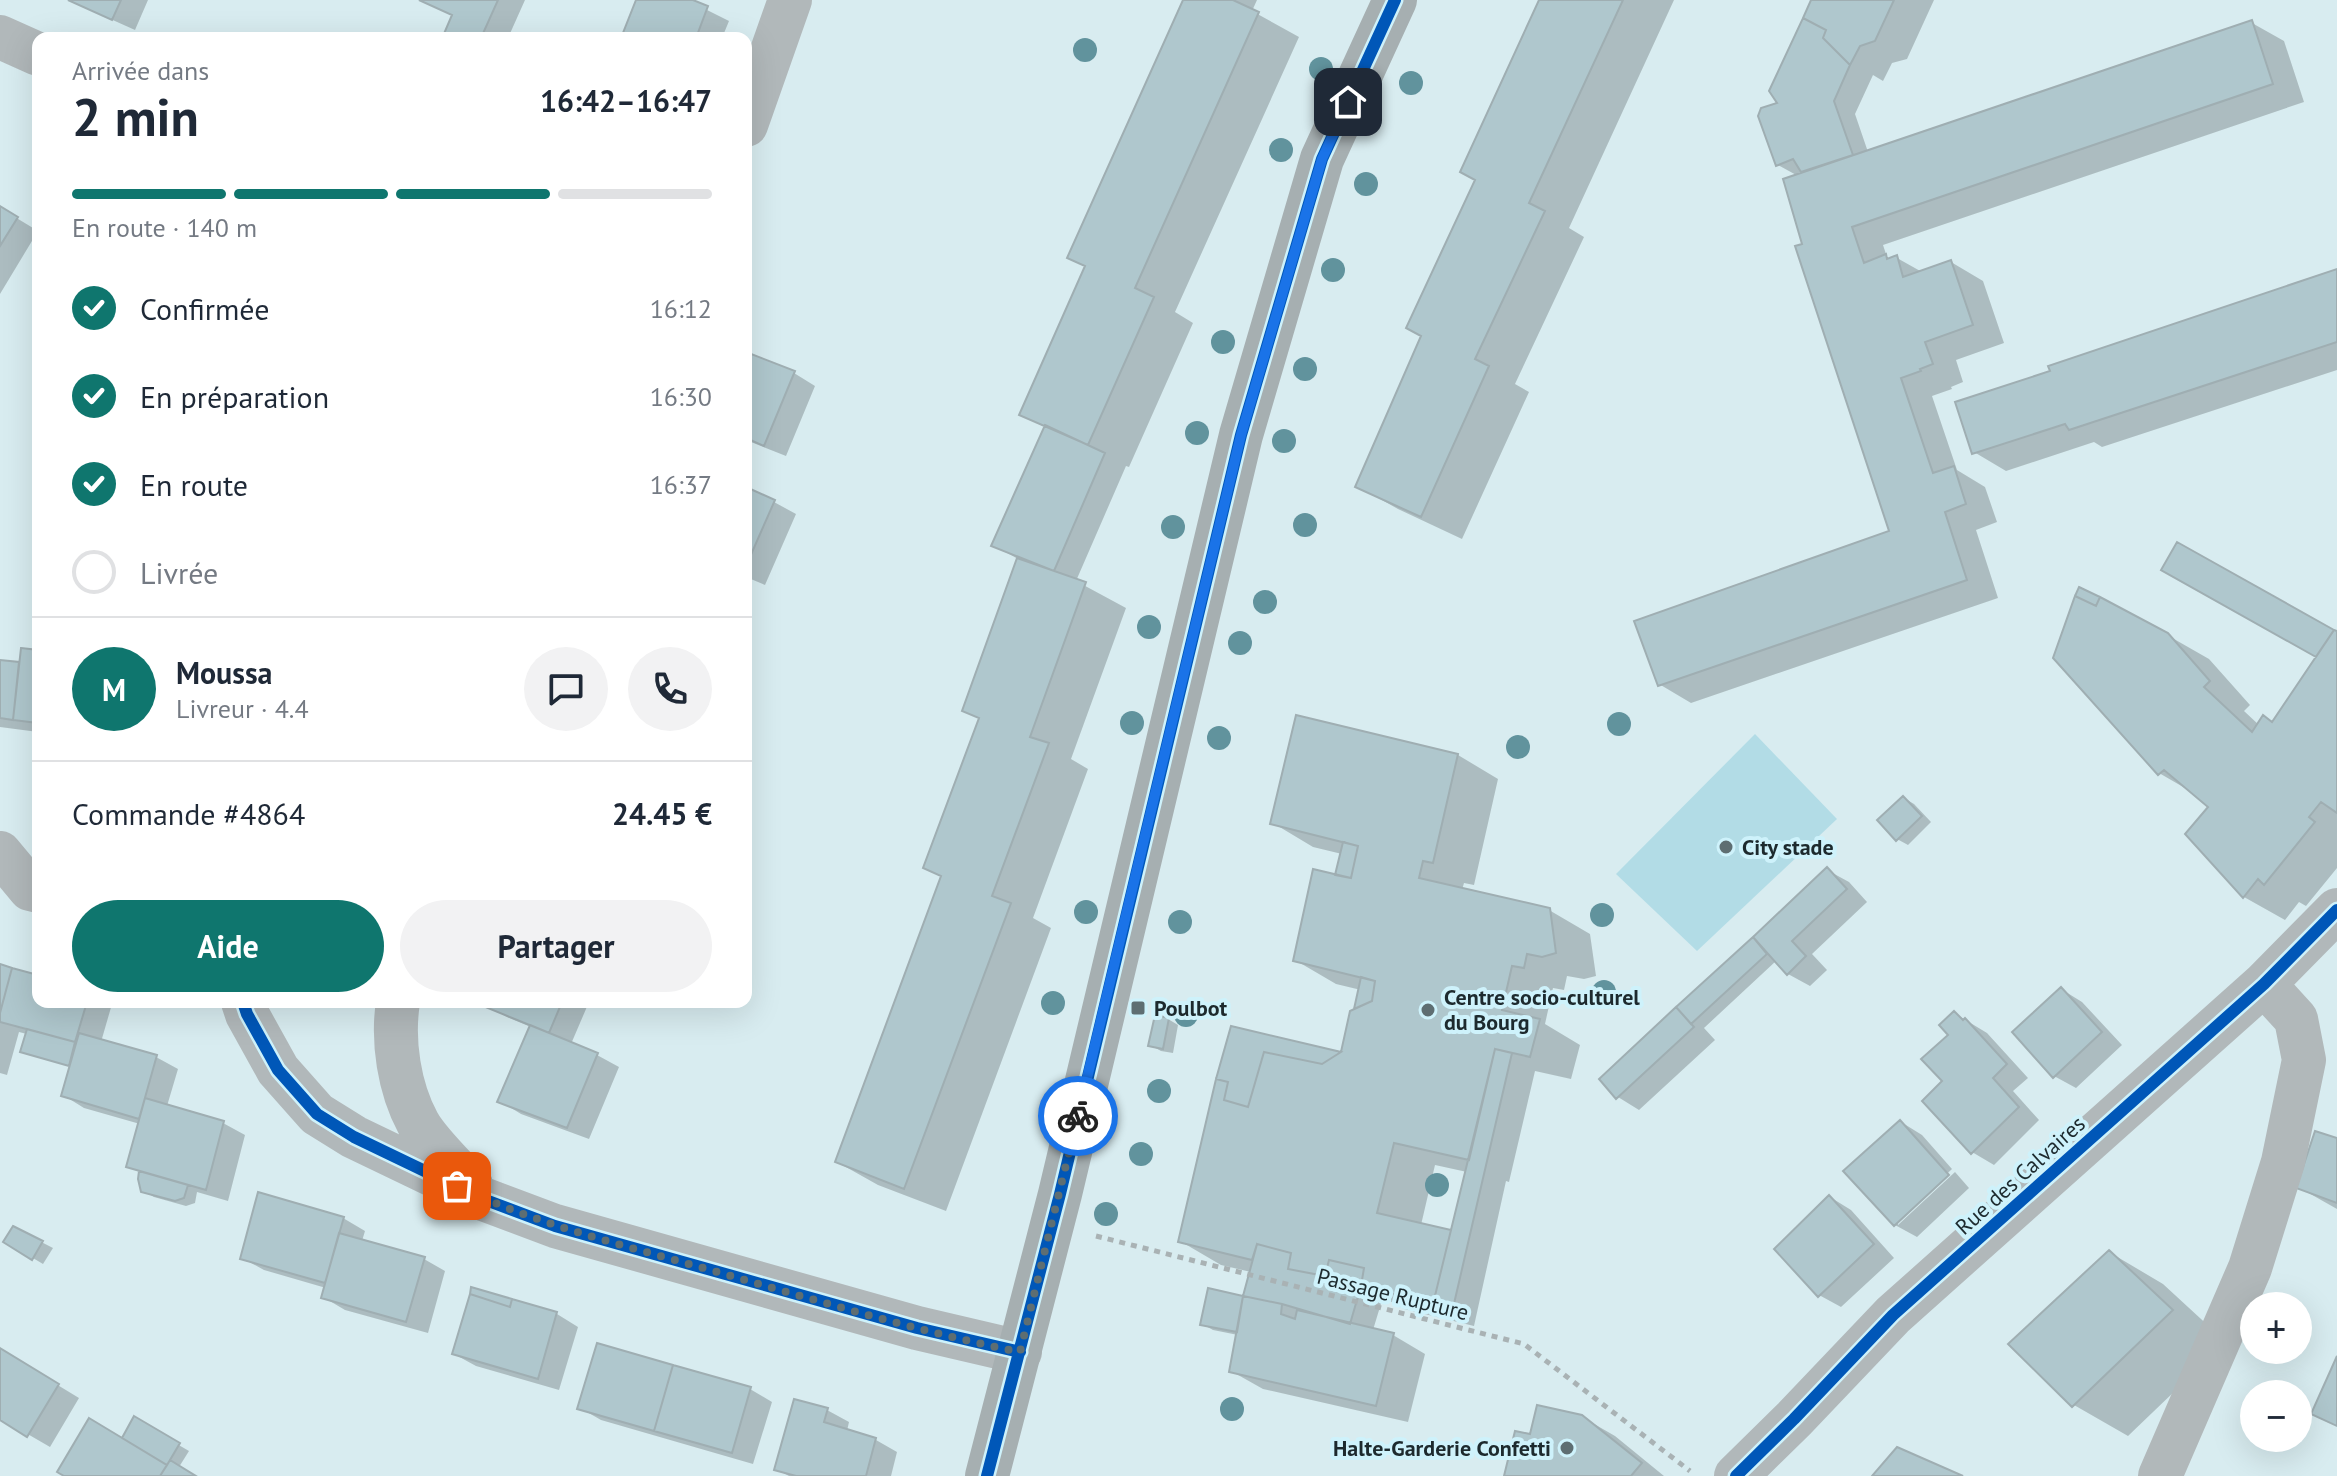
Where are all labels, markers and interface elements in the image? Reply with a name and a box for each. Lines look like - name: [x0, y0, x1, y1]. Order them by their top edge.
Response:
- text: Arrivée dans: [72, 54, 209, 87]
- pin: [1314, 68, 1382, 136]
- icon: home: [1326, 80, 1370, 124]
- text: 16:42–16:47: [540, 81, 712, 120]
- text: 2 min: [72, 83, 199, 150]
- text: En route · 140 m: [72, 211, 257, 244]
- icon: check: [72, 286, 116, 330]
- text: Confirmée: [140, 289, 269, 328]
- text: 16:12: [650, 292, 712, 325]
- icon: check: [72, 374, 116, 418]
- text: En préparation: [140, 377, 329, 416]
- text: 16:30: [650, 380, 712, 413]
- icon: check: [72, 462, 116, 506]
- text: En route: [140, 465, 248, 504]
- text: 16:37: [650, 468, 712, 501]
- text: Livrée: [140, 553, 218, 592]
- button: chat: [524, 647, 608, 731]
- button: phone: [628, 647, 712, 731]
- text: Moussa: [176, 653, 272, 692]
- text: M: [102, 670, 126, 709]
- text: Livreur · 4.4: [176, 692, 309, 725]
- text: Commande #4864: [72, 794, 305, 833]
- text: 24.45 €: [612, 794, 712, 833]
- place label: City stade: [1742, 833, 1834, 861]
- marker: City stade: [1717, 838, 1735, 856]
- button: Aide: [72, 900, 384, 992]
- button: Partager: [400, 900, 712, 992]
- place label: Centre socio-culturel du Bourg: [1444, 983, 1640, 1036]
- place label: Poulbot: [1154, 994, 1228, 1022]
- marker: Poulbot: [1129, 999, 1147, 1017]
- marker: Centre socio-culturel du Bourg: [1419, 1001, 1437, 1019]
- courier: [1038, 1076, 1118, 1156]
- icon: bike: [1056, 1094, 1100, 1138]
- street label: Rue des Calvaires: [1949, 1109, 2091, 1241]
- pin: [423, 1152, 491, 1220]
- icon: bag: [435, 1164, 479, 1208]
- street label: Passage Rupture: [1314, 1262, 1472, 1326]
- map controls: [2240, 1292, 2312, 1452]
- button: +: [2240, 1292, 2312, 1364]
- button: −: [2240, 1380, 2312, 1452]
- place label: Halte-Garderie Confetti: [1333, 1434, 1551, 1462]
- marker: Halte-Garderie Confetti: [1558, 1439, 1576, 1457]

